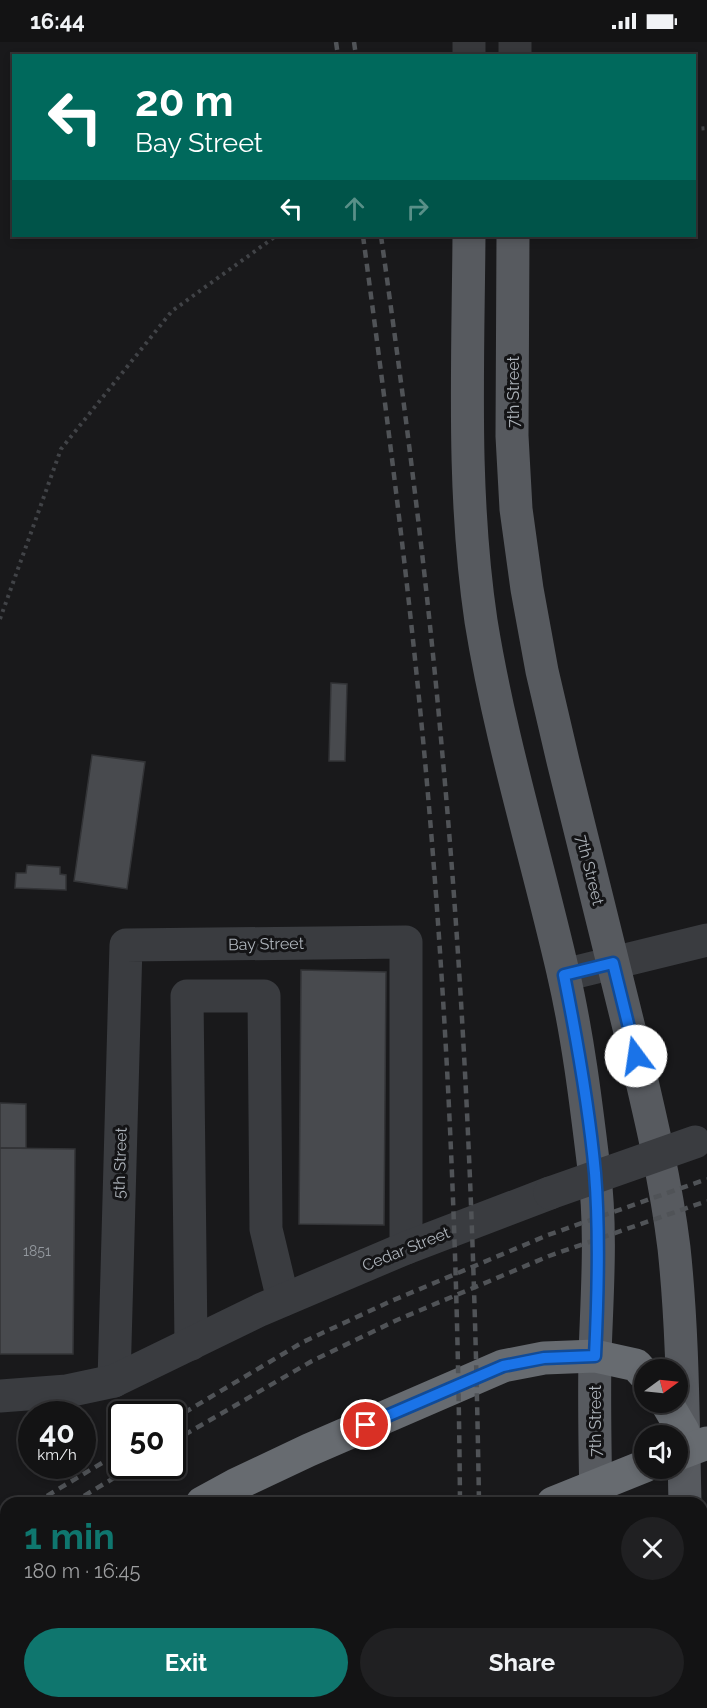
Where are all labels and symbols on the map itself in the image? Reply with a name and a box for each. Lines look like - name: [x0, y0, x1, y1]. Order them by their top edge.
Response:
- street label: 7th Street: [504, 356, 523, 428]
- street label: 7th Street: [572, 833, 608, 908]
- street label: Bay Street: [228, 934, 305, 954]
- position arrow: [604, 1024, 668, 1088]
- street label: 5th Street: [109, 1126, 131, 1199]
- street label: Cedar Street: [359, 1223, 453, 1275]
- house number: 1851: [23, 1243, 51, 1259]
- north arrow: [634, 1359, 688, 1413]
- street label: 7th Street: [586, 1385, 605, 1457]
- pin: [340, 1399, 391, 1450]
- speed limit sign: 50: [108, 1401, 186, 1479]

